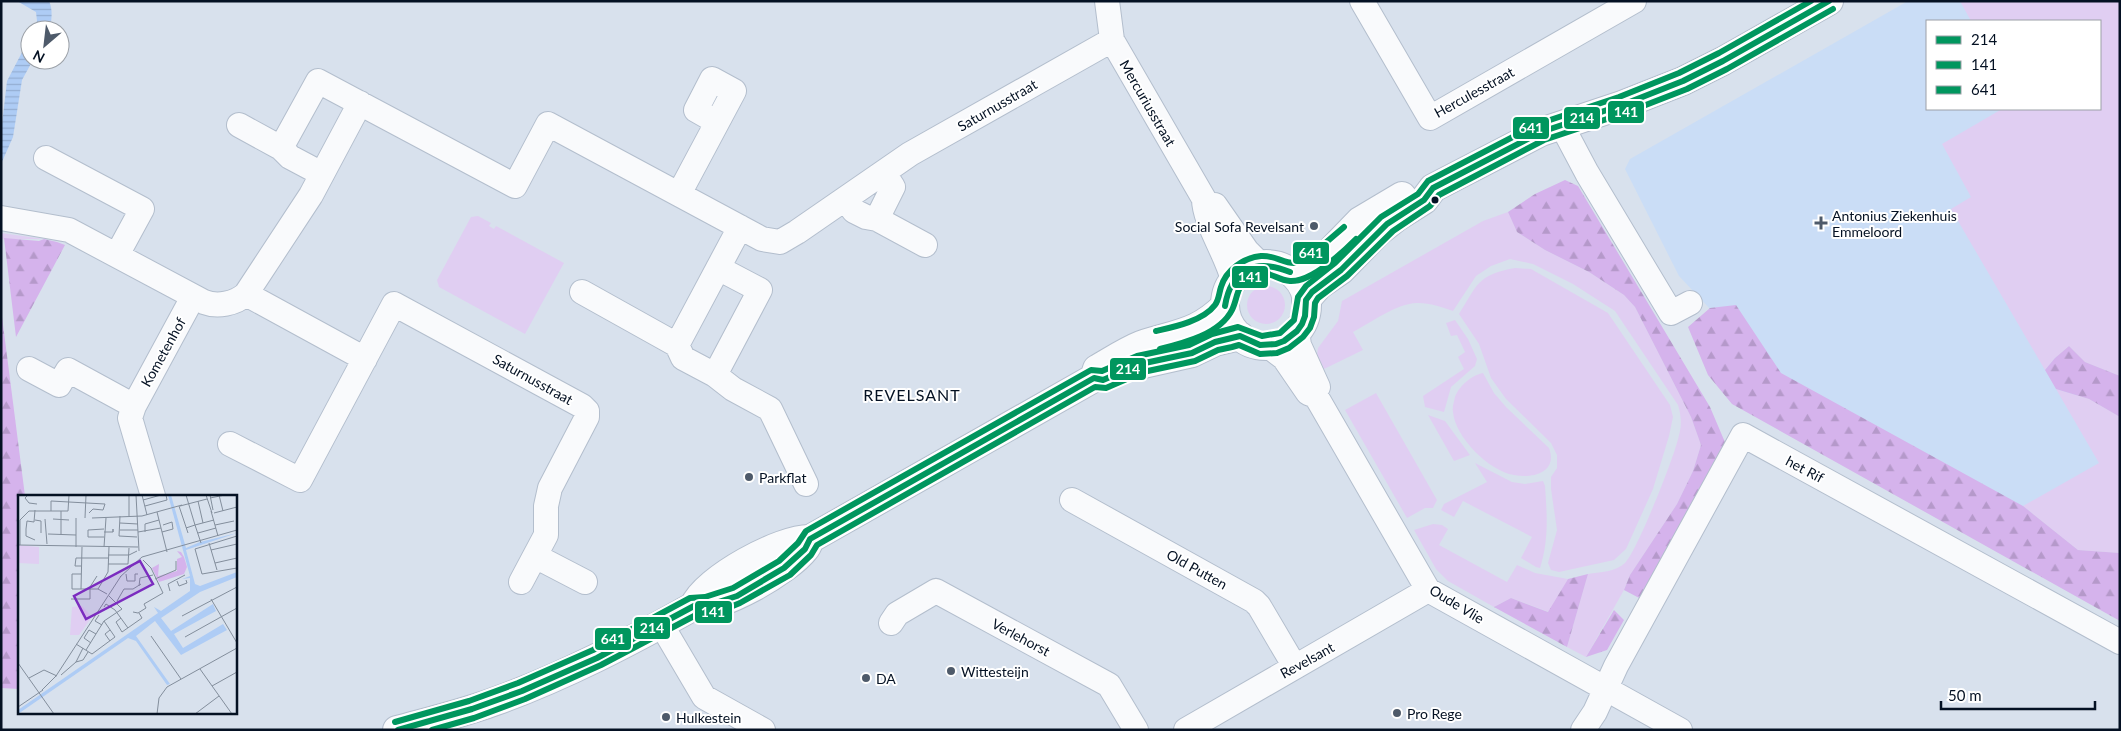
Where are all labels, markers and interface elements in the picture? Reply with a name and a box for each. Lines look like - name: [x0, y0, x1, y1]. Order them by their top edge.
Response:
- north arrow: [20, 20, 70, 70]
- legend: [1926, 20, 2101, 110]
- text: 214: [1971, 30, 1997, 48]
- text: N: [30, 47, 47, 67]
- text: 141: [1971, 55, 1997, 73]
- street label: Mercuriusstraat: [1116, 57, 1180, 149]
- street label: Herculesstraat: [1431, 63, 1517, 121]
- street label: Saturnusstraat: [954, 75, 1040, 135]
- text: 641: [1971, 80, 1997, 98]
- line badge: 141: [1607, 100, 1645, 124]
- text: 141: [1614, 103, 1638, 120]
- line badge: 214: [1563, 106, 1601, 130]
- text: 214: [1570, 109, 1594, 126]
- line badge: 641: [1512, 116, 1550, 140]
- text: 641: [1519, 119, 1543, 136]
- unlabelled marker: [1430, 195, 1440, 205]
- place label: Antonius Ziekenhuis Emmeloord: [1832, 207, 1957, 240]
- marker: Antonius Ziekenhuis Emmeloord: [1814, 216, 1828, 230]
- place label: Social Sofa Revelsant: [1175, 218, 1304, 235]
- marker: Social Sofa Revelsant: [1308, 220, 1320, 232]
- line badge: 641: [1292, 241, 1330, 265]
- text: 641: [1299, 244, 1323, 261]
- line badge: 141: [1231, 265, 1269, 289]
- text: 141: [1238, 268, 1262, 285]
- street label: Kometenhof: [137, 314, 189, 389]
- street label: Saturnusstraat: [490, 350, 576, 408]
- line badge: 214: [1109, 357, 1147, 381]
- text: 214: [1116, 360, 1140, 377]
- district label: REVELSANT: [863, 385, 961, 404]
- street label: het Rif: [1783, 452, 1827, 486]
- place label: Parkflat: [759, 469, 807, 486]
- marker: Parkflat: [743, 471, 755, 483]
- inset map: [18, 495, 236, 714]
- street label: Old Putten: [1164, 545, 1230, 593]
- street label: Oude Vlie: [1427, 581, 1487, 627]
- line badge: 141: [694, 600, 733, 624]
- text: 141: [701, 603, 725, 620]
- street label: Verlehorst: [989, 615, 1053, 659]
- line badge: 214: [633, 616, 671, 640]
- text: 214: [640, 619, 664, 636]
- line badge: 641: [594, 627, 632, 651]
- text: 641: [601, 630, 625, 647]
- street label: Revelsant: [1277, 638, 1337, 682]
- place label: Wittesteijn: [961, 663, 1029, 680]
- marker: Wittesteijn: [945, 665, 957, 677]
- place label: DA: [876, 670, 896, 687]
- marker: DA: [860, 672, 872, 684]
- scale bar: [1941, 678, 2095, 710]
- text: 50 m: [1948, 686, 1982, 704]
- place label: Pro Rege: [1407, 705, 1462, 722]
- marker: Pro Rege: [1391, 707, 1403, 719]
- place label: Hulkestein: [676, 709, 741, 726]
- marker: Hulkestein: [660, 711, 672, 723]

